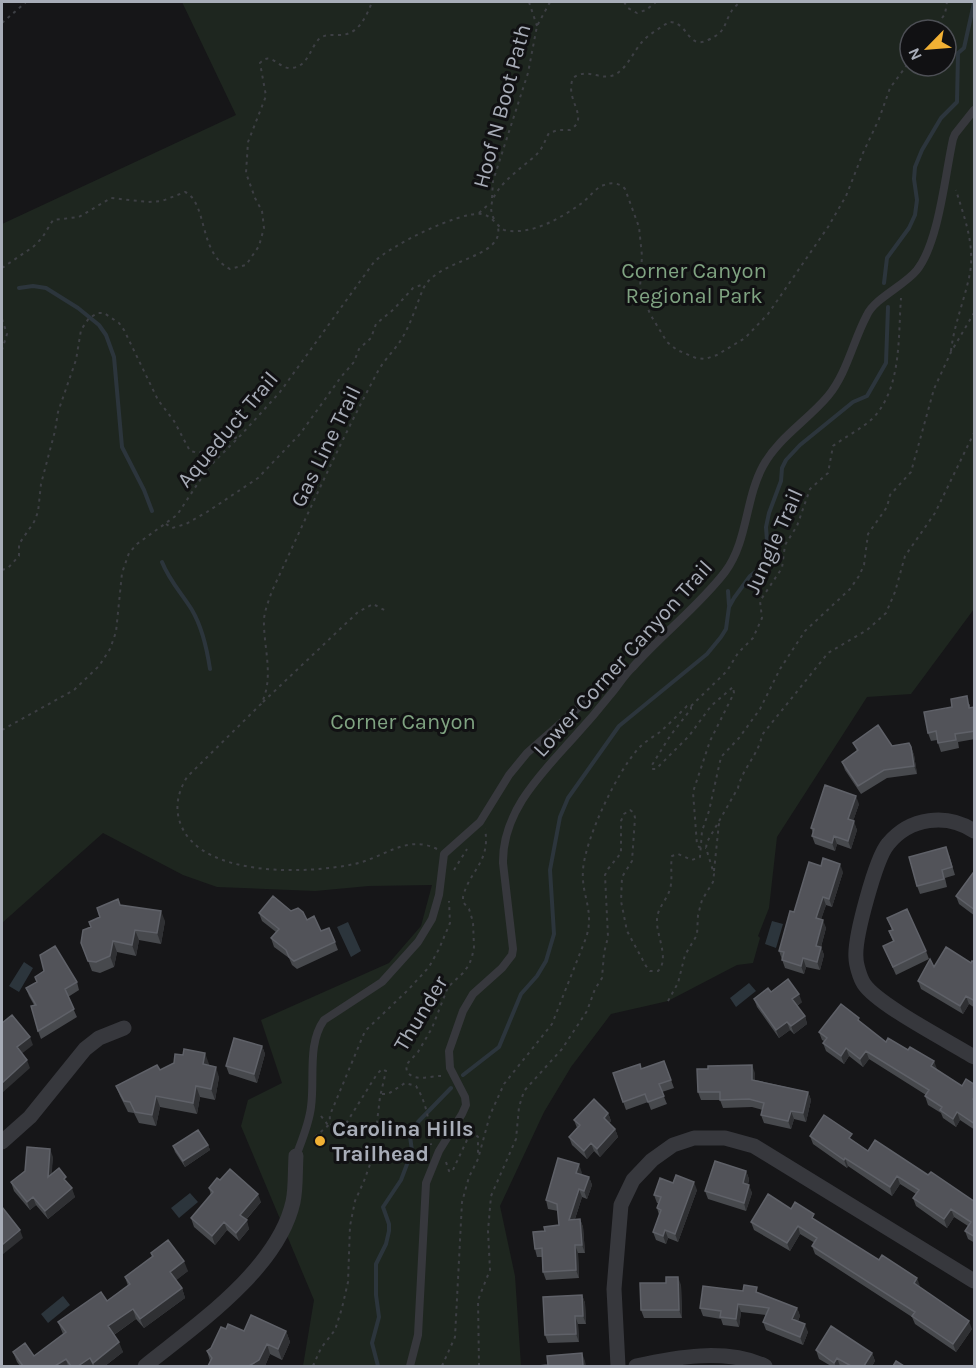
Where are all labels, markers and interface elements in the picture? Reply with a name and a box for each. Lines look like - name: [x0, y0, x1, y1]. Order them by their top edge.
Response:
- north arrow: [898, 18, 958, 78]
- street label: Hoof N Boot Path: [468, 21, 536, 191]
- text: N: [904, 45, 926, 63]
- park label: Corner Canyon Regional Park: [621, 258, 767, 309]
- street label: Aqueduct Trail: [172, 366, 284, 493]
- street label: Gas Line Trail: [285, 381, 366, 511]
- street label: Jungle Trail: [739, 485, 809, 598]
- street label: Lower Corner Canyon Trail: [528, 555, 718, 762]
- park label: Corner Canyon: [330, 709, 476, 735]
- street label: Thunder: [388, 971, 453, 1056]
- place label: Carolina Hills Trailhead: [332, 1116, 474, 1167]
- marker: Carolina Hills Trailhead: [313, 1134, 327, 1148]

